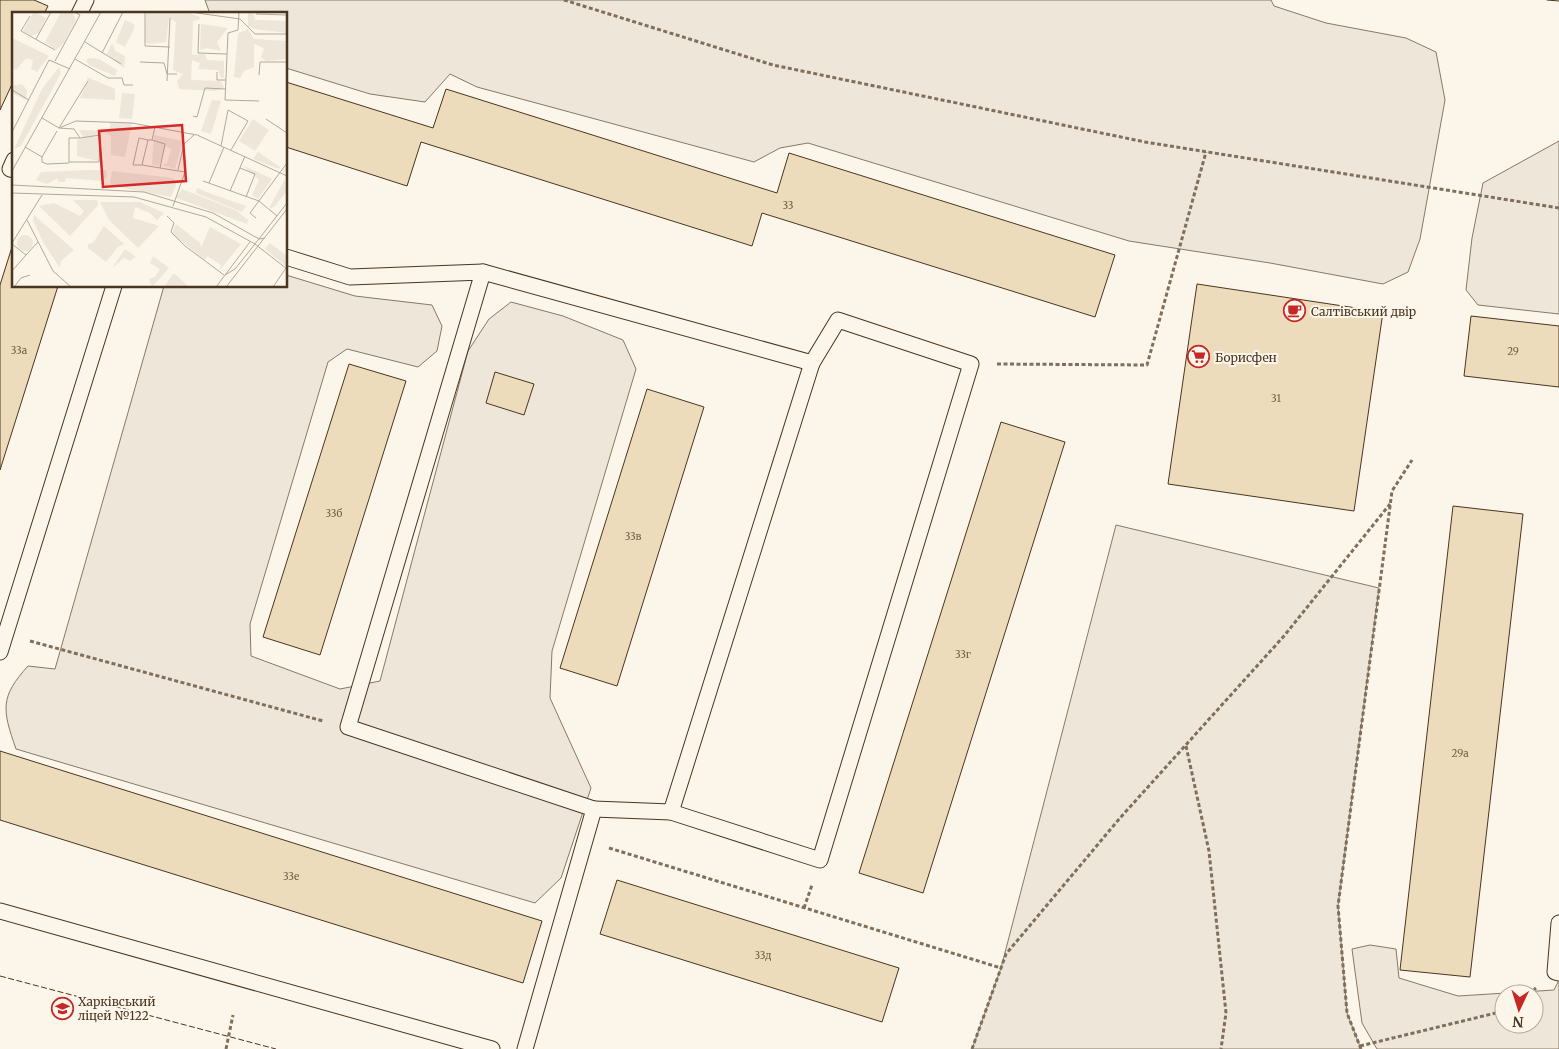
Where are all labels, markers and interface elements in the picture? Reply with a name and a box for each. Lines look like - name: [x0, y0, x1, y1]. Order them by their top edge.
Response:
- inset map: [12, 12, 288, 288]
- house number: 33: [783, 199, 794, 212]
- cafe icon: Салтівський двір: [1283, 299, 1307, 323]
- place label: Салтівський двір: [1311, 304, 1416, 319]
- house number: 33а: [11, 344, 28, 357]
- supermarket icon: Борисфен: [1187, 345, 1211, 369]
- house number: 29: [1507, 345, 1519, 358]
- place label: Борисфен: [1215, 350, 1277, 365]
- house number: 31: [1271, 392, 1281, 405]
- house number: 33б: [326, 507, 343, 520]
- house number: 33в: [625, 530, 641, 543]
- house number: 33г: [955, 648, 971, 661]
- house number: 29а: [1451, 747, 1469, 760]
- house number: 33е: [283, 870, 299, 883]
- house number: 33д: [755, 949, 771, 962]
- north arrow: [1494, 984, 1544, 1034]
- place label: Харківський ліцей №122: [78, 994, 156, 1023]
- school or university icon: Харківський ліцей №122: [50, 996, 74, 1020]
- text: N: [1512, 1013, 1524, 1031]

